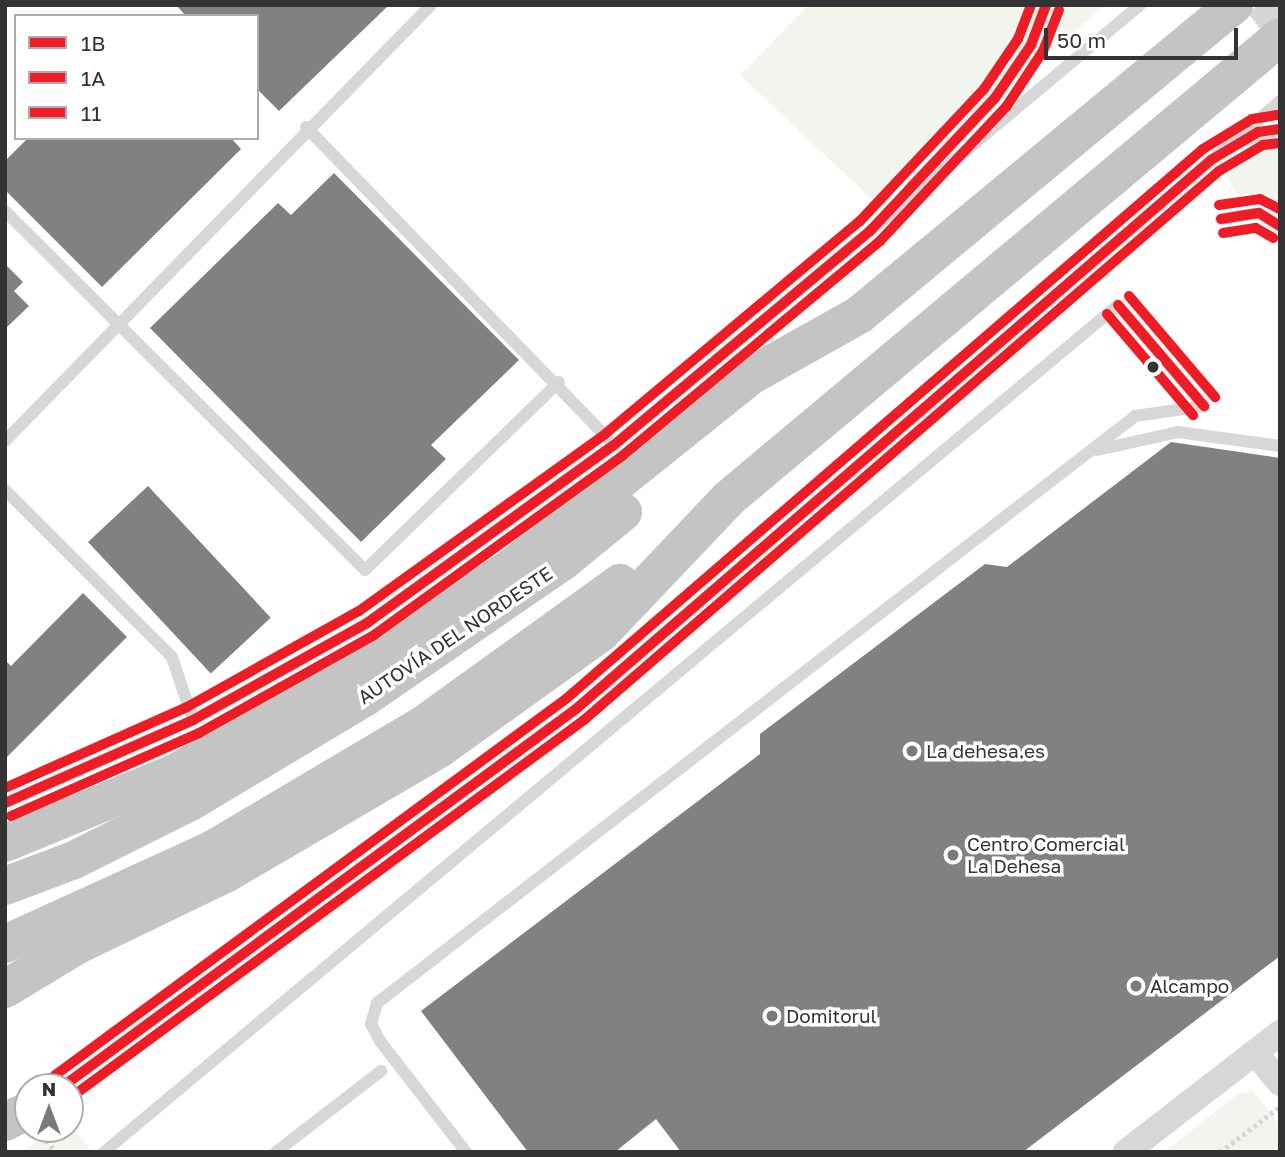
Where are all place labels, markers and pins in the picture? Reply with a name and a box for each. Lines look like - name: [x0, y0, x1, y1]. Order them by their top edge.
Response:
- unlabelled marker: [1146, 360, 1160, 374]
- place label: La dehesa.es: [926, 740, 1045, 762]
- marker: La dehesa.es: [904, 743, 920, 759]
- place label: Centro Comercial La Dehesa: [967, 833, 1125, 877]
- marker: Centro Comercial La Dehesa: [945, 847, 961, 863]
- place label: Alcampo: [1150, 975, 1229, 997]
- marker: Alcampo: [1128, 978, 1144, 994]
- place label: Domitorul: [786, 1005, 877, 1027]
- marker: Domitorul: [764, 1008, 780, 1024]

